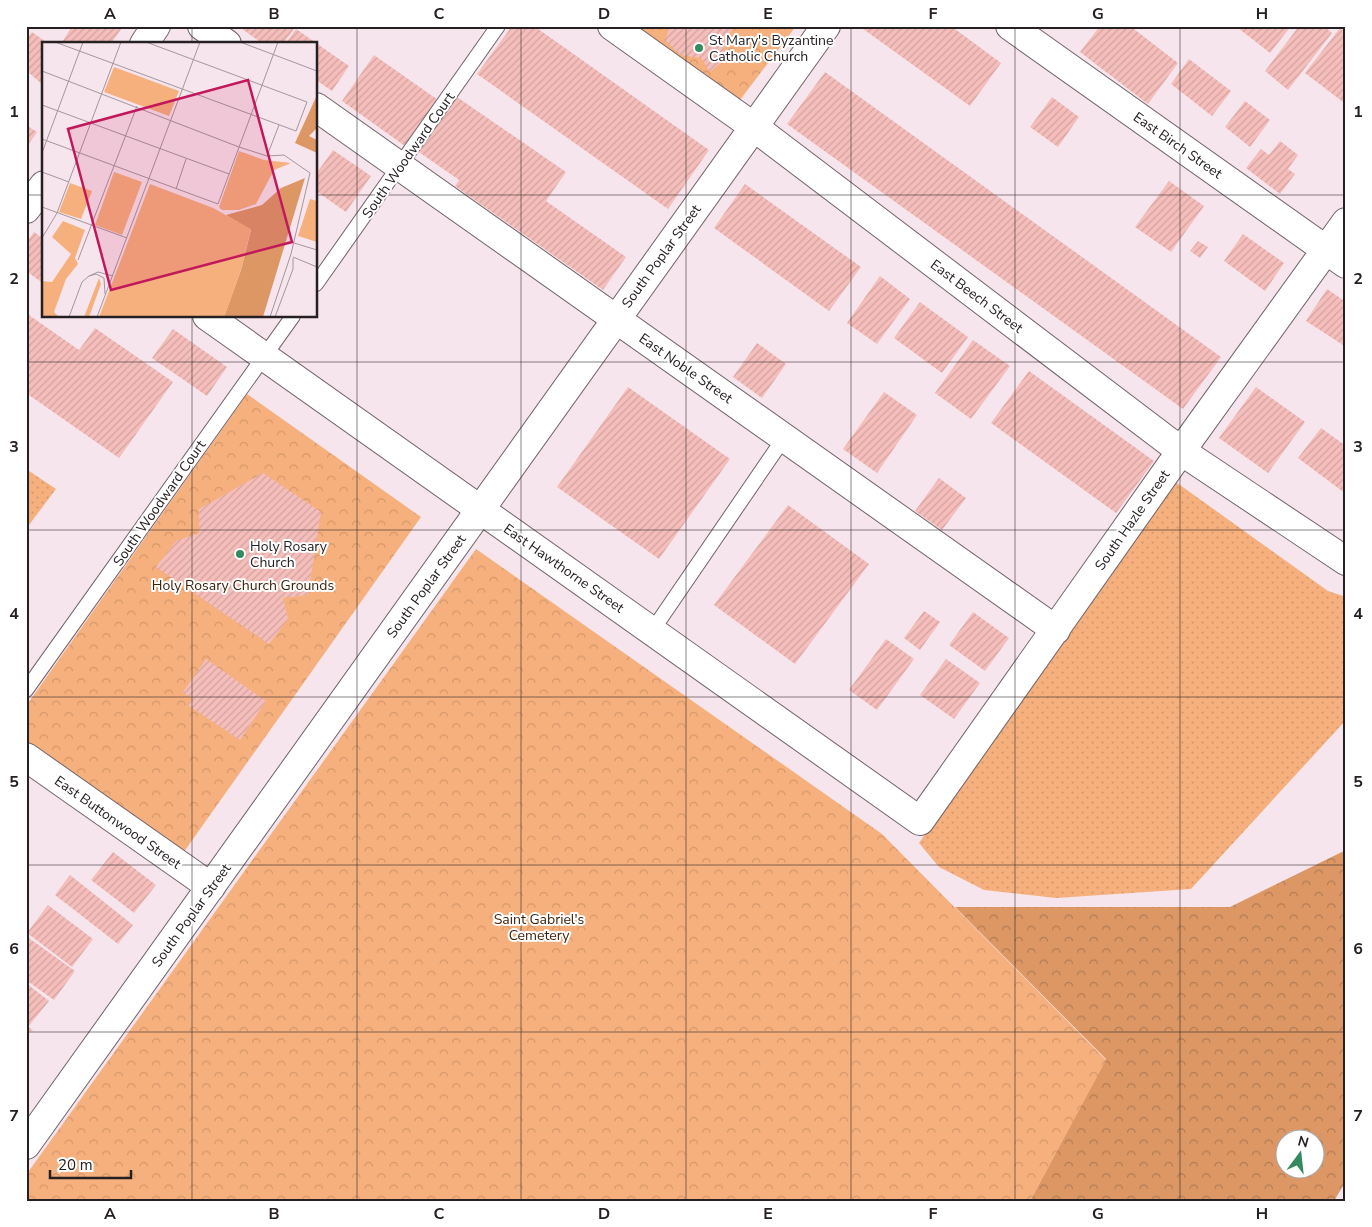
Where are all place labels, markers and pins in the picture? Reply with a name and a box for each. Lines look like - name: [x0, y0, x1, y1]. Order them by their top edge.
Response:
- place label: St Mary's Byzantine Catholic Church: [709, 31, 833, 66]
- marker: St Mary's Byzantine Catholic Church: [693, 42, 705, 54]
- place label: Holy Rosary Church: [250, 537, 328, 572]
- marker: Holy Rosary Church: [234, 548, 246, 560]

